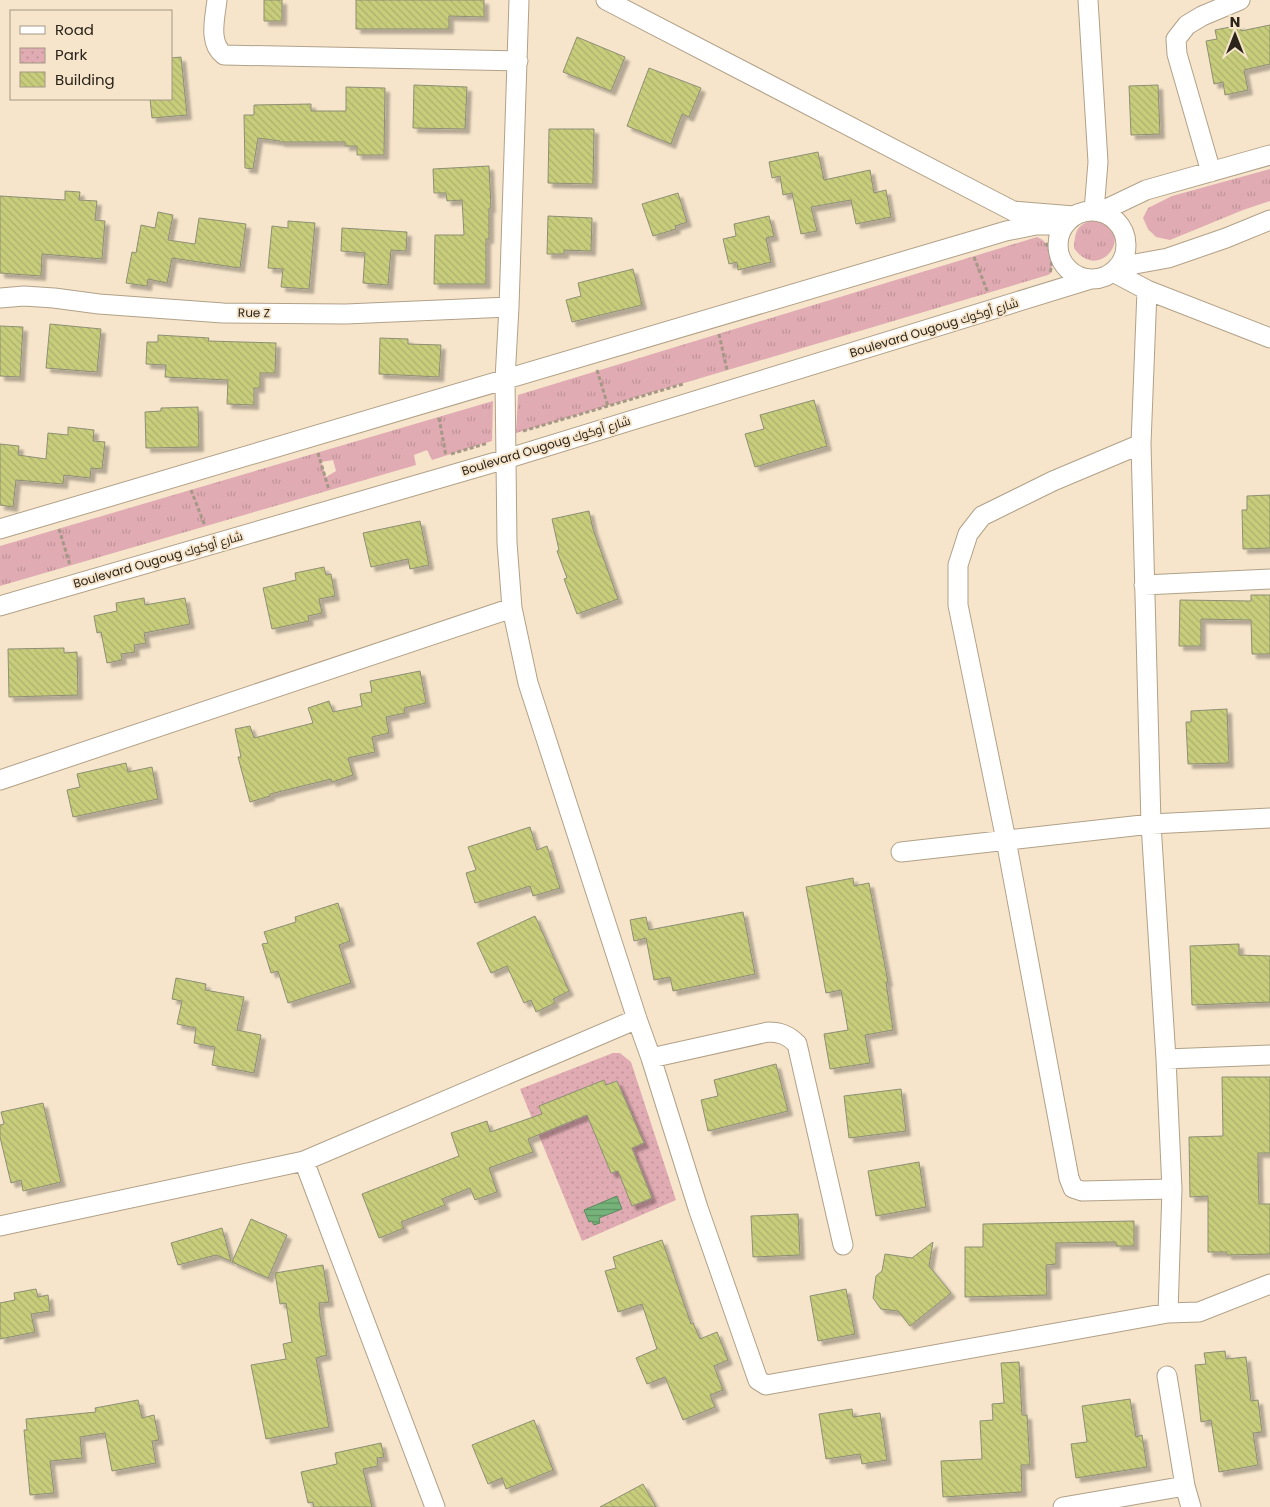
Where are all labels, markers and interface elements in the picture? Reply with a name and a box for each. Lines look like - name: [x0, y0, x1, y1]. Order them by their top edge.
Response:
- legend: [10, 10, 172, 100]
- north arrow: [1210, 10, 1260, 60]
- text: N: [1230, 12, 1240, 32]
- text: Road: [55, 19, 94, 40]
- text: Park: [55, 44, 87, 65]
- text: Building: [55, 69, 115, 90]
- street label: Boulevard Ougoug شارع أوكوك: [847, 294, 1020, 361]
- street label: Rue Z: [238, 304, 270, 321]
- street label: Boulevard Ougoug شارع أوكوك: [459, 412, 632, 479]
- street label: Boulevard Ougoug شارع أوكوك: [71, 527, 245, 592]

